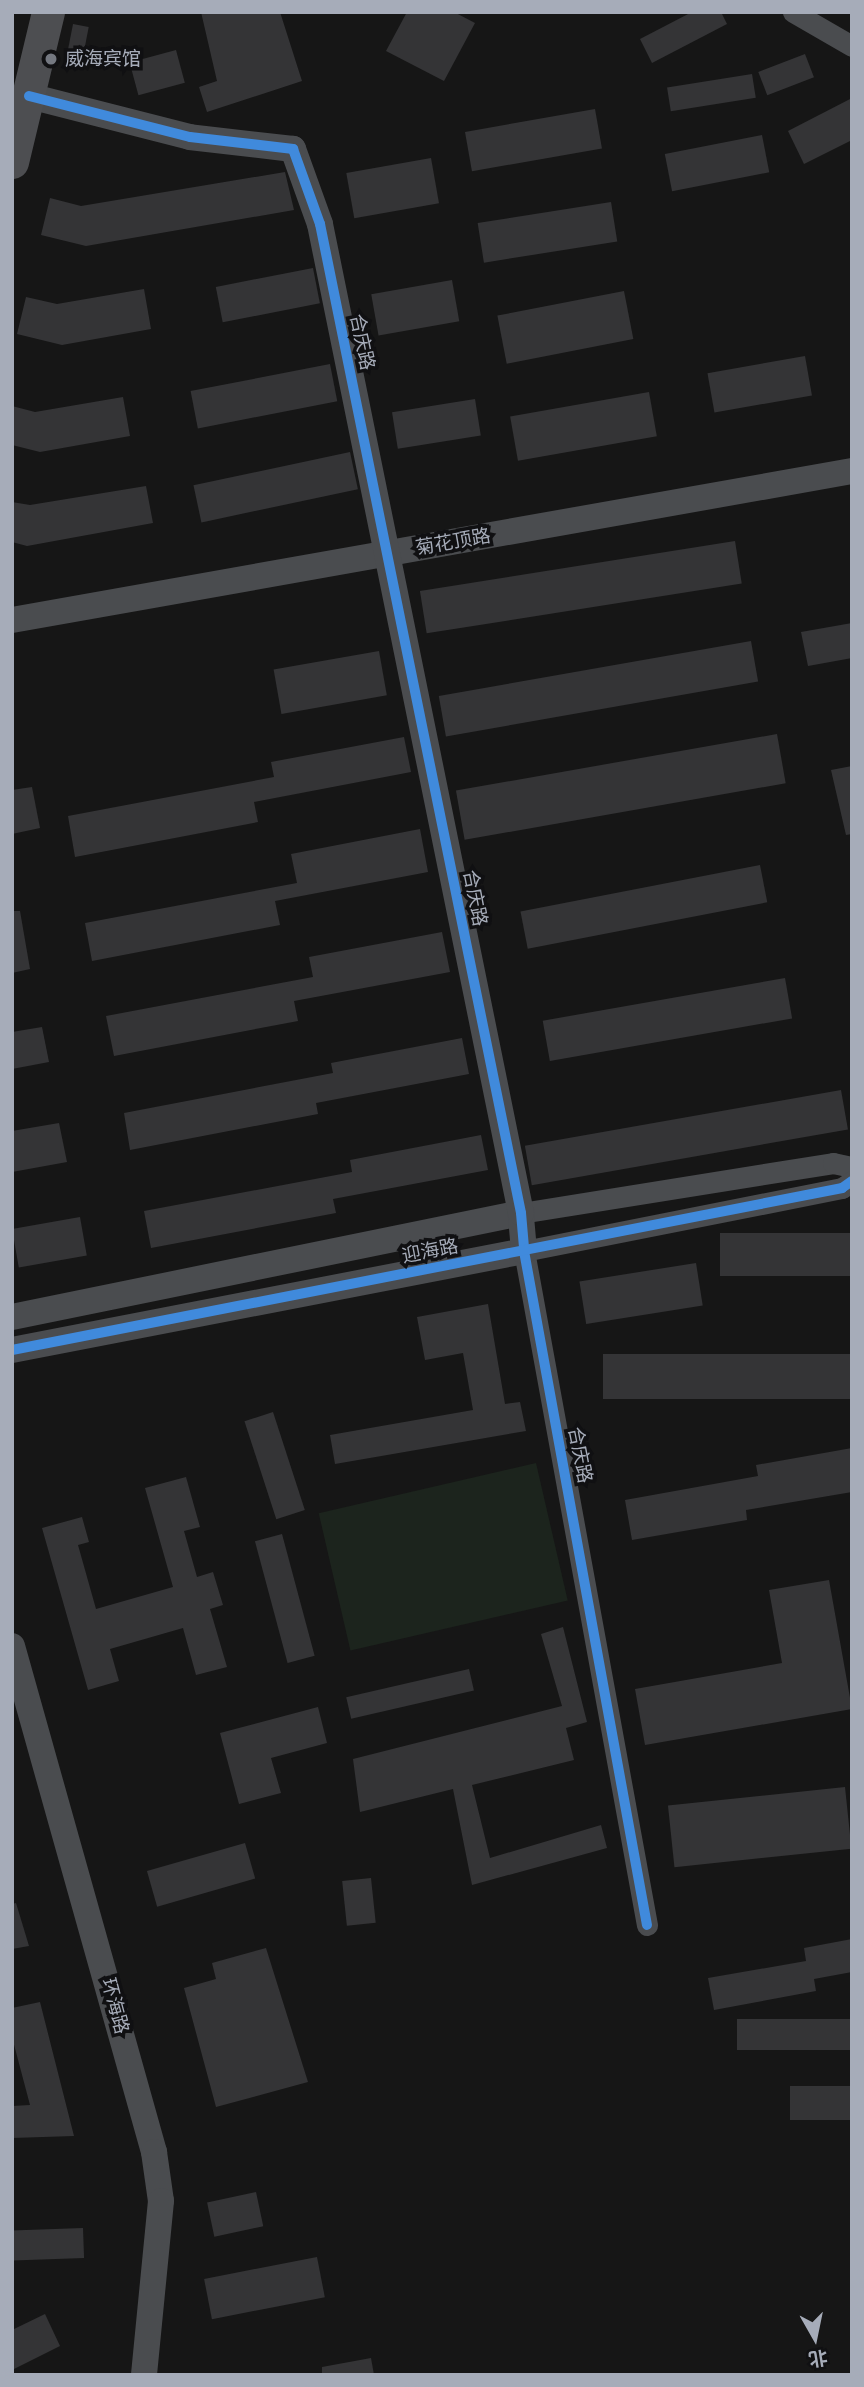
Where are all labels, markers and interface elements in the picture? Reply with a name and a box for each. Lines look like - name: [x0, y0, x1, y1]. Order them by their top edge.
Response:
- place label: 威海宾馆: [65, 48, 141, 70]
- marker: 威海宾馆: [43, 51, 59, 67]
- street label: 合庆路: [345, 312, 379, 372]
- street label: 菊花顶路: [414, 524, 492, 560]
- street label: 合庆路: [458, 868, 492, 928]
- street label: 迎海路: [400, 1234, 460, 1268]
- street label: 合庆路: [563, 1425, 597, 1485]
- street label: 环海路: [97, 1976, 133, 2036]
- north arrow: [780, 2303, 850, 2373]
- text: 北: [807, 2345, 830, 2372]

